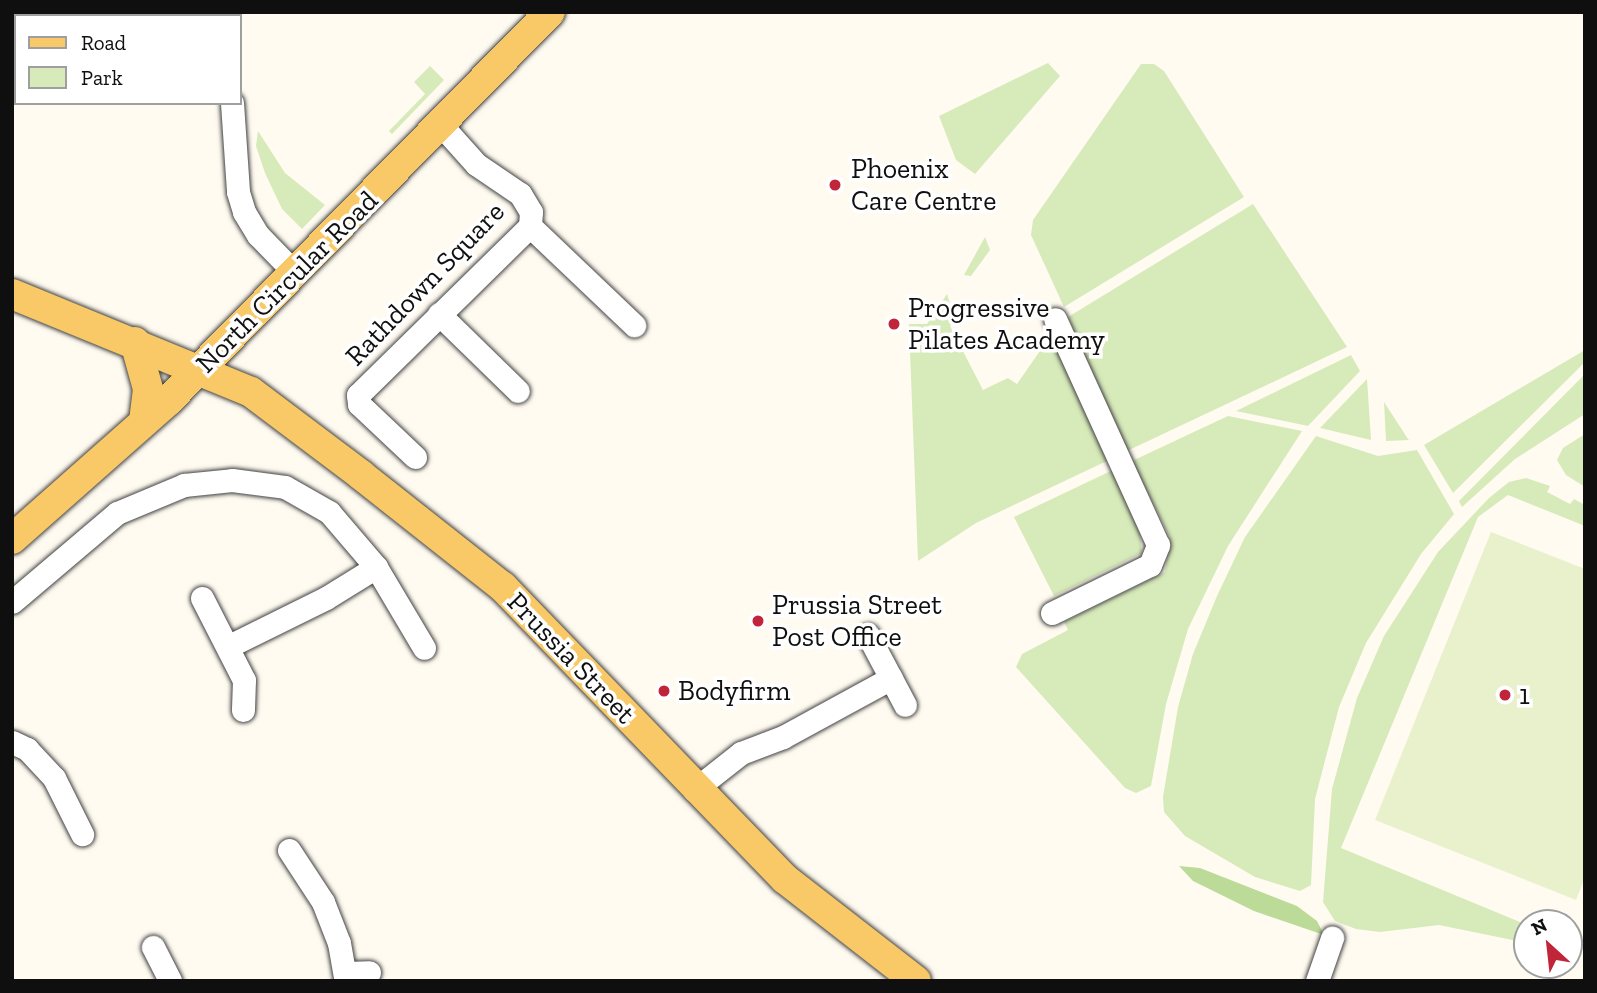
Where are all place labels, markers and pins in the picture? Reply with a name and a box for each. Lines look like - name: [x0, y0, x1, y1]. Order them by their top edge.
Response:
- place label: Phoenix Care Centre: [851, 152, 996, 218]
- marker: Phoenix Care Centre: [825, 175, 845, 195]
- place label: Progressive Pilates Academy: [908, 291, 1106, 357]
- marker: Progressive Pilates Academy: [886, 316, 902, 332]
- place label: Prussia Street Post Office: [772, 588, 942, 654]
- marker: Prussia Street Post Office: [750, 613, 766, 629]
- place label: Bodyfirm: [678, 674, 791, 708]
- place label: 1: [1519, 678, 1530, 712]
- marker: Bodyfirm: [656, 683, 672, 699]
- marker: 1: [1497, 687, 1513, 703]

